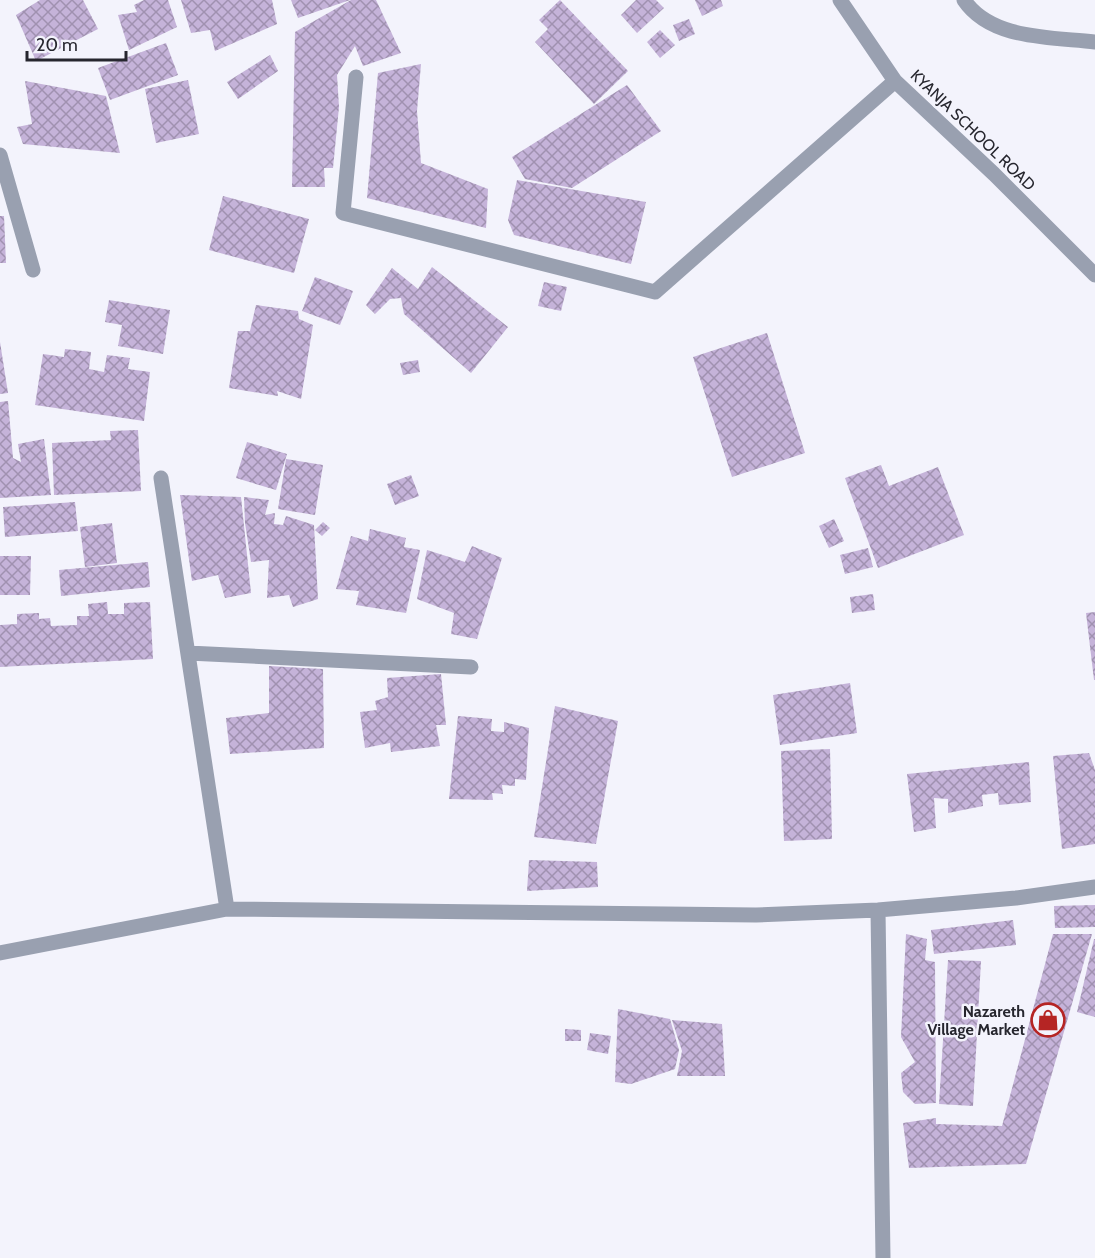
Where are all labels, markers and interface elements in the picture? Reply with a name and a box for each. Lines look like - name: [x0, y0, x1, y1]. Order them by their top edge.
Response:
- scale bar: [27, 24, 126, 62]
- text: 20 m: [36, 34, 78, 56]
- street label: KYANJA SCHOOL ROAD: [907, 66, 1039, 194]
- place label: Nazareth Village Market: [928, 1002, 1025, 1039]
- shop icon: Nazareth Village Market: [1030, 1002, 1066, 1038]

